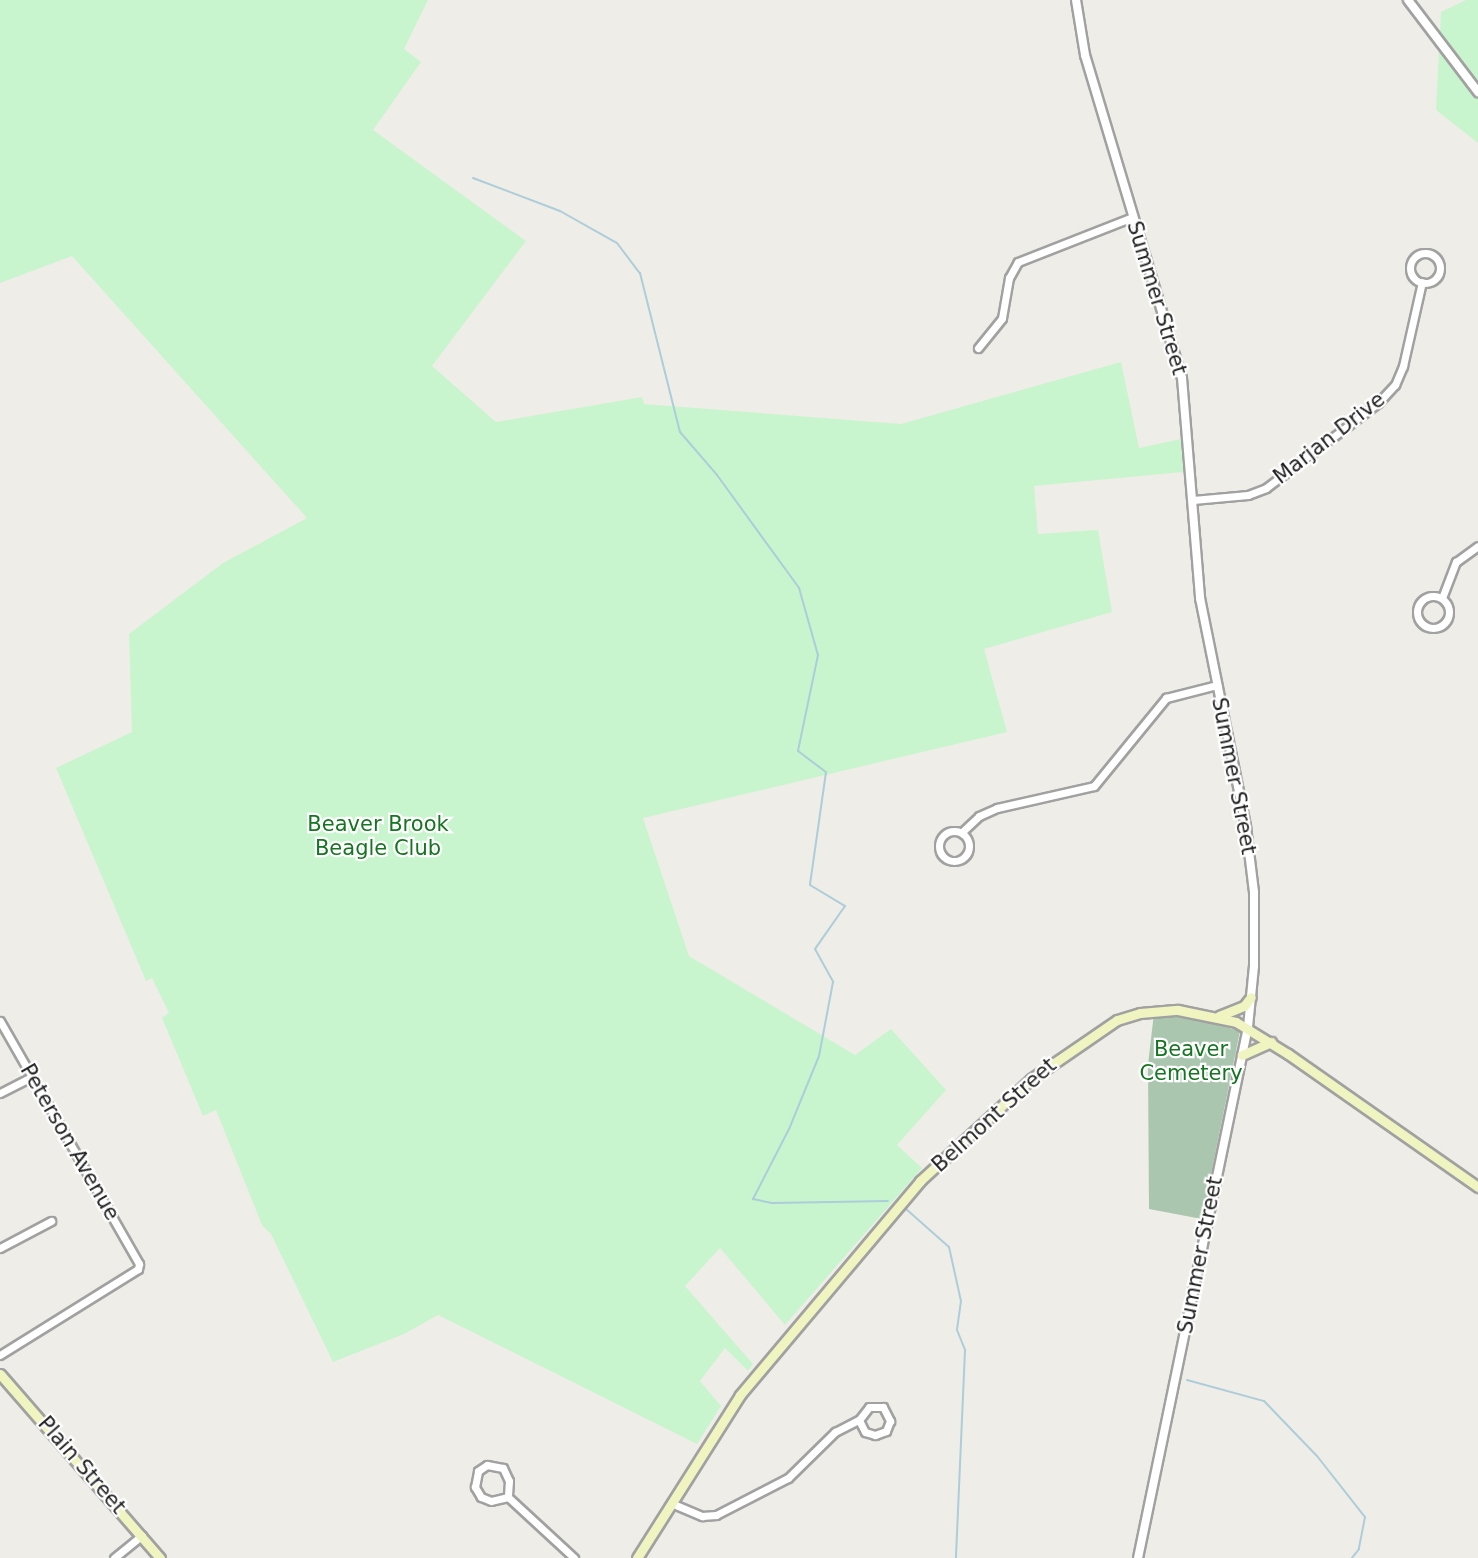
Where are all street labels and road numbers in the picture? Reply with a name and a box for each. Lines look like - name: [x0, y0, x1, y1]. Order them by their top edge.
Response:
- street label: Summer Street: [1122, 218, 1192, 378]
- street label: Marjan Drive: [1268, 387, 1390, 489]
- street label: Summer Street: [1206, 695, 1262, 857]
- street label: Belmont Street: [927, 1053, 1061, 1177]
- street label: Peterson Avenue: [15, 1059, 125, 1225]
- street label: Summer Street: [1172, 1174, 1228, 1336]
- street label: Plain Street: [33, 1411, 131, 1519]

